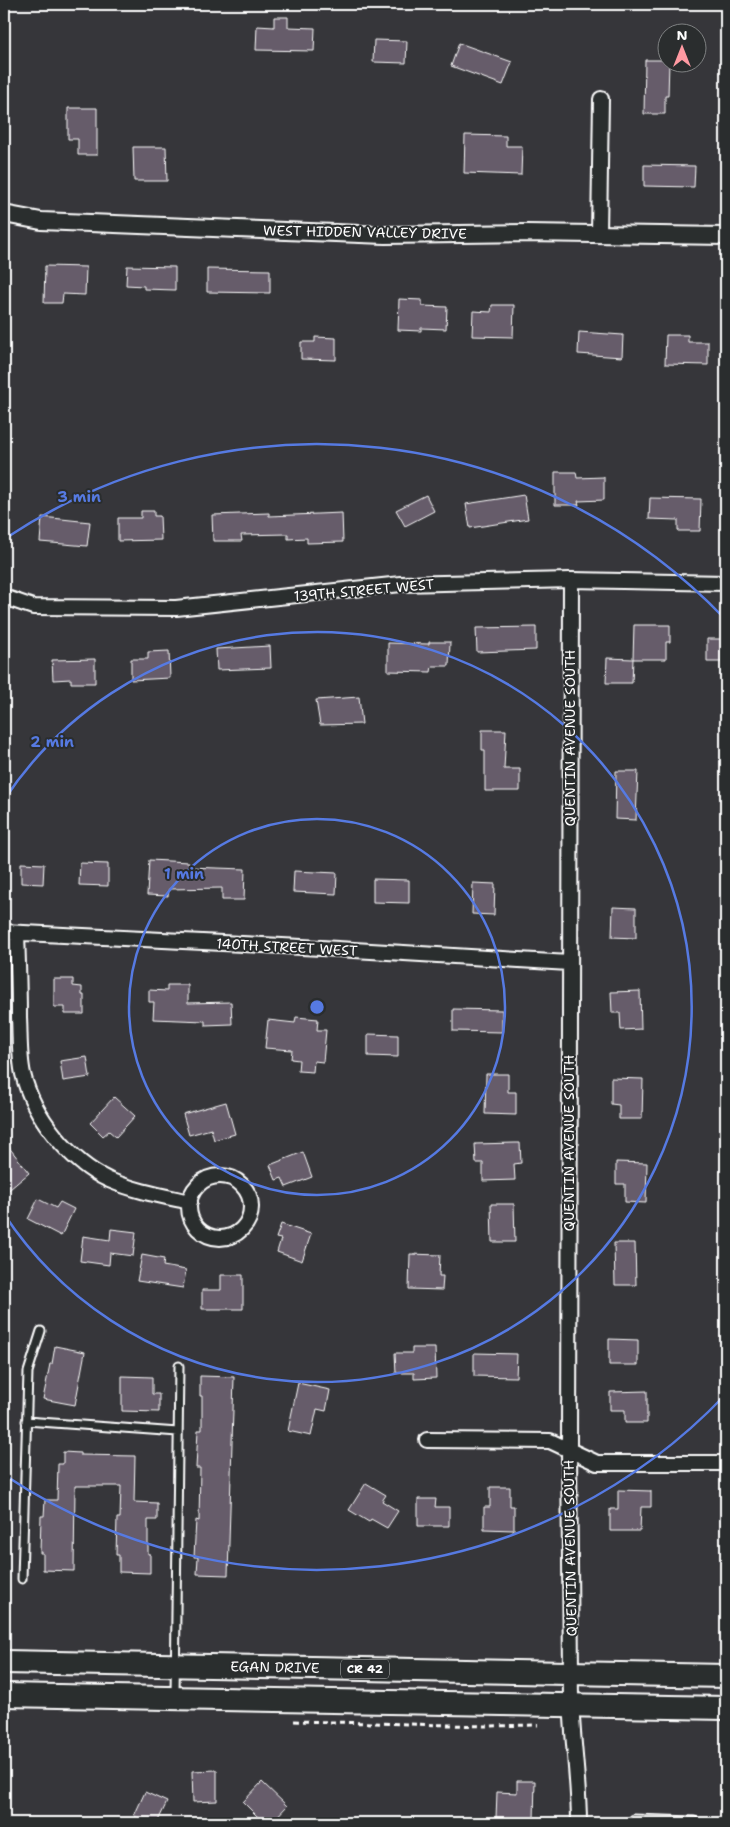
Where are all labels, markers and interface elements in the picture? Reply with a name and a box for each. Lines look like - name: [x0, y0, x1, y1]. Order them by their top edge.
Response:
- north arrow: [658, 22, 708, 72]
- text: N: [676, 26, 688, 44]
- street label: WEST HIDDEN VALLEY DRIVE: [263, 221, 467, 243]
- text: 3 min: [57, 487, 101, 507]
- street label: 139TH STREET WEST: [293, 575, 435, 605]
- street label: QUENTIN AVENUE SOUTH: [561, 650, 579, 826]
- text: 2 min: [30, 732, 74, 752]
- text: 1 min: [164, 864, 204, 884]
- street label: 140TH STREET WEST: [216, 934, 359, 960]
- centre of rings: [308, 998, 326, 1016]
- street label: QUENTIN AVENUE SOUTH: [560, 1055, 578, 1231]
- street label: QUENTIN AVENUE SOUTH: [559, 1460, 581, 1636]
- street label: EGAN DRIVE: [230, 1657, 320, 1677]
- road number: CR 42: [341, 1660, 389, 1678]

